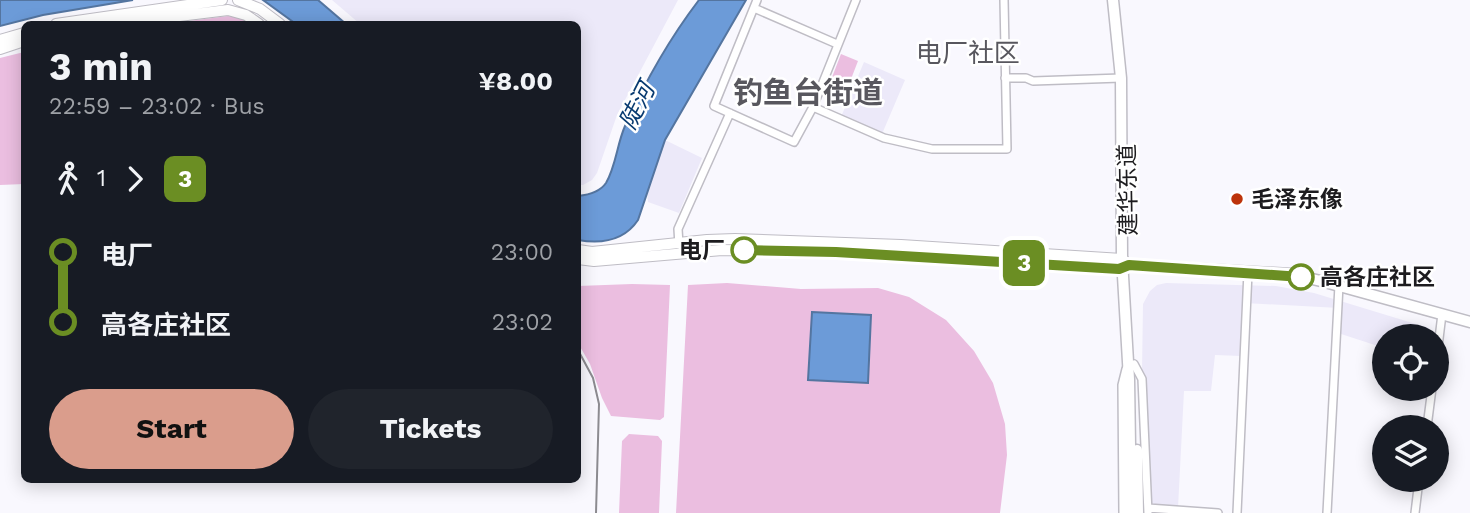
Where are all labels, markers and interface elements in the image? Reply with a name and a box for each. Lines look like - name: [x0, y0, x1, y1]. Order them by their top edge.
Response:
- district label: 电厂社区: [916, 38, 1020, 68]
- text: 3 min: [49, 45, 153, 89]
- text: ¥8.00: [479, 66, 553, 96]
- water label: 陡河: [614, 75, 662, 134]
- district label: 钓鱼台街道: [733, 75, 883, 110]
- text: 22:59 – 23:02 · Bus: [49, 93, 265, 120]
- street label: 建华东道: [1114, 144, 1142, 236]
- icon: walk: [49, 160, 87, 198]
- icon: forward: [116, 160, 154, 198]
- text: 1: [97, 165, 106, 192]
- text: 3: [178, 165, 192, 193]
- place label: 毛泽东像: [1251, 186, 1343, 213]
- marker: 毛泽东像: [1229, 191, 1245, 207]
- place label: 电厂: [679, 237, 725, 264]
- marker: 电厂: [731, 237, 757, 263]
- text: 23:00: [491, 239, 553, 266]
- text: 电厂: [101, 240, 153, 270]
- line badge: 3: [1001, 240, 1047, 286]
- text: 3: [1017, 249, 1031, 277]
- marker: 高各庄社区: [1288, 264, 1314, 290]
- place label: 高各庄社区: [1320, 264, 1435, 291]
- text: 23:02: [492, 309, 553, 336]
- text: 高各庄社区: [101, 310, 231, 340]
- map controls: [1372, 324, 1449, 492]
- button: locate: [1372, 324, 1449, 401]
- button: Start: [49, 389, 294, 469]
- button: Tickets: [308, 389, 553, 469]
- button: layers: [1372, 415, 1449, 492]

